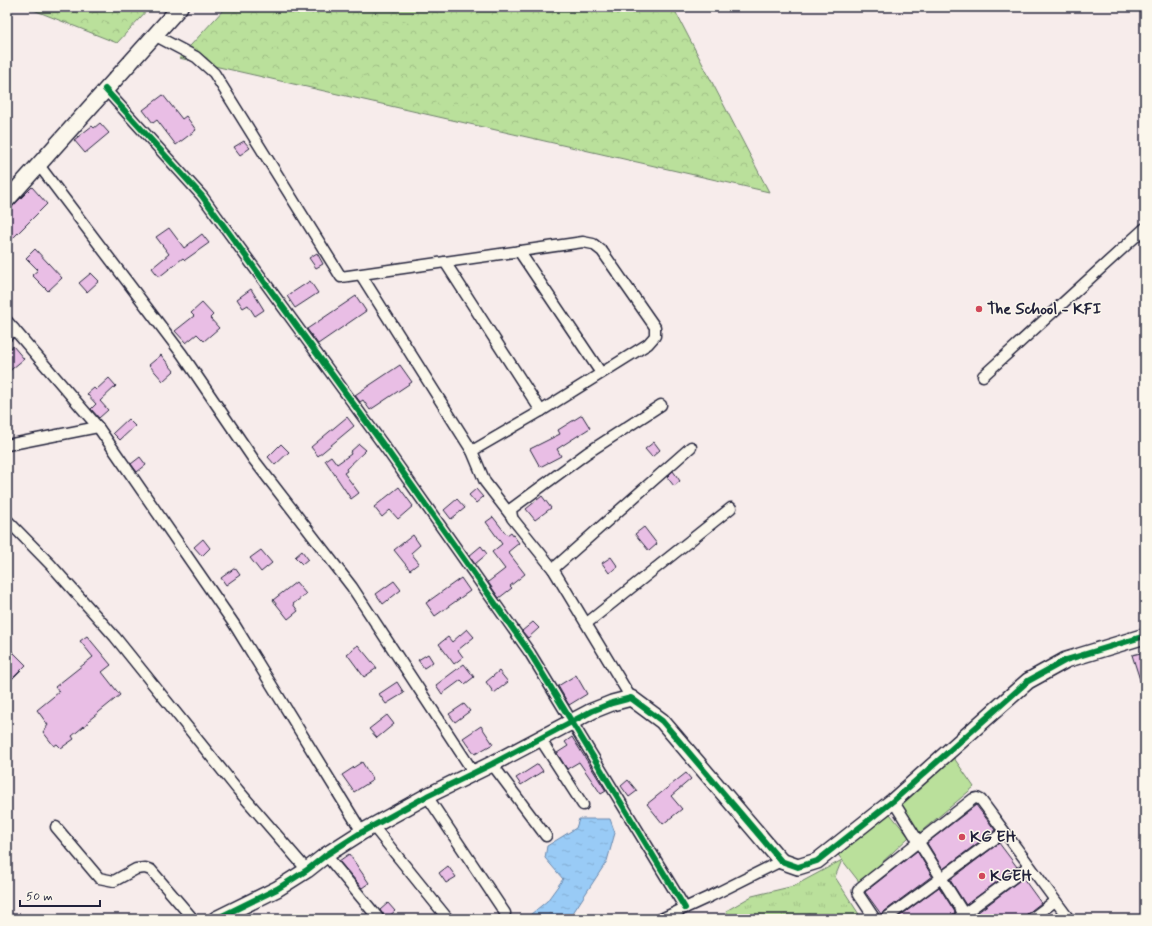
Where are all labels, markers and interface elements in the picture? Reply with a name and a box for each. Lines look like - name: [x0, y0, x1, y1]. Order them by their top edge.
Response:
- place label: The School - KFI: [987, 299, 1102, 320]
- marker: The School - KFI: [974, 304, 984, 314]
- place label: KG EH: [970, 827, 1017, 848]
- marker: KG EH: [957, 832, 967, 842]
- place label: KGEH: [990, 866, 1032, 887]
- marker: KGEH: [977, 871, 987, 881]
- scale bar: [20, 882, 100, 908]
- text: 50 m: [26, 889, 53, 905]

